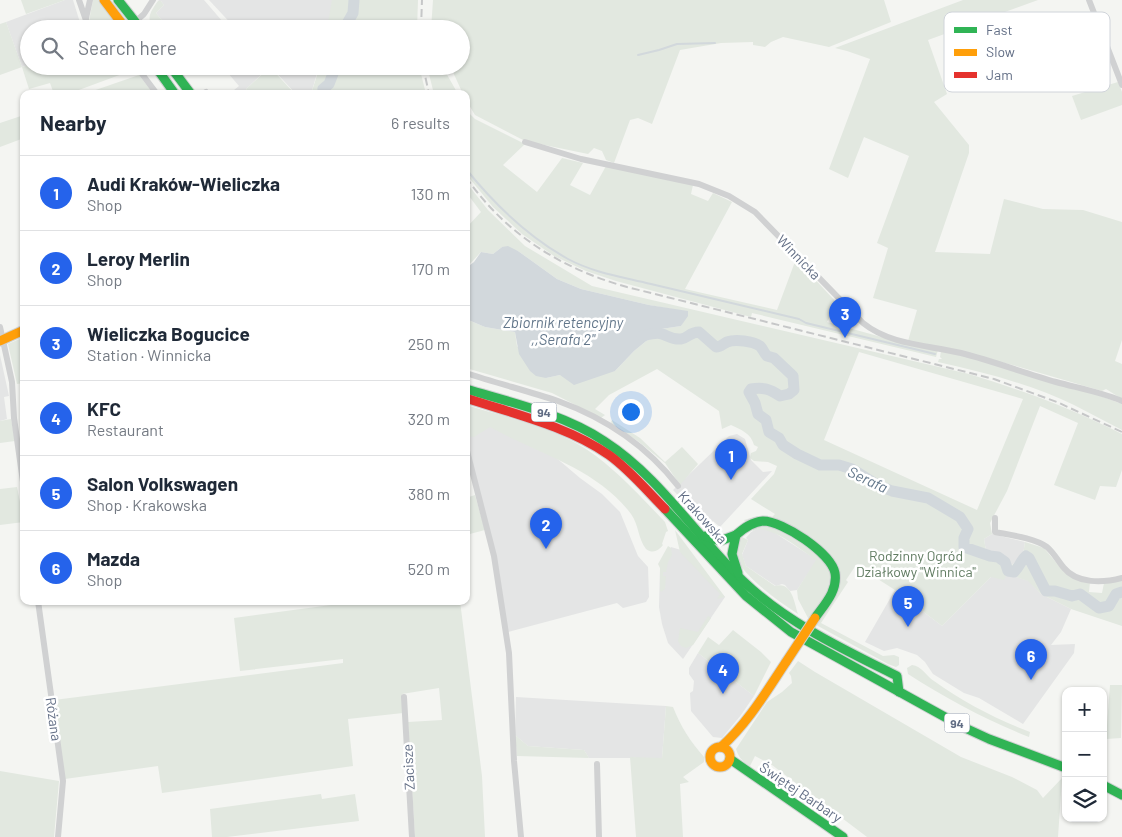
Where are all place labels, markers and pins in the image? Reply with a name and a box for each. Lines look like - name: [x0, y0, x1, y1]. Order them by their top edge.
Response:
- pin: 3: [829, 297, 861, 338]
- pin: 1: [715, 439, 747, 480]
- pin: 2: [530, 508, 562, 549]
- pin: 5: [892, 586, 924, 627]
- pin: 6: [1015, 639, 1047, 680]
- pin: 4: [707, 653, 739, 694]

